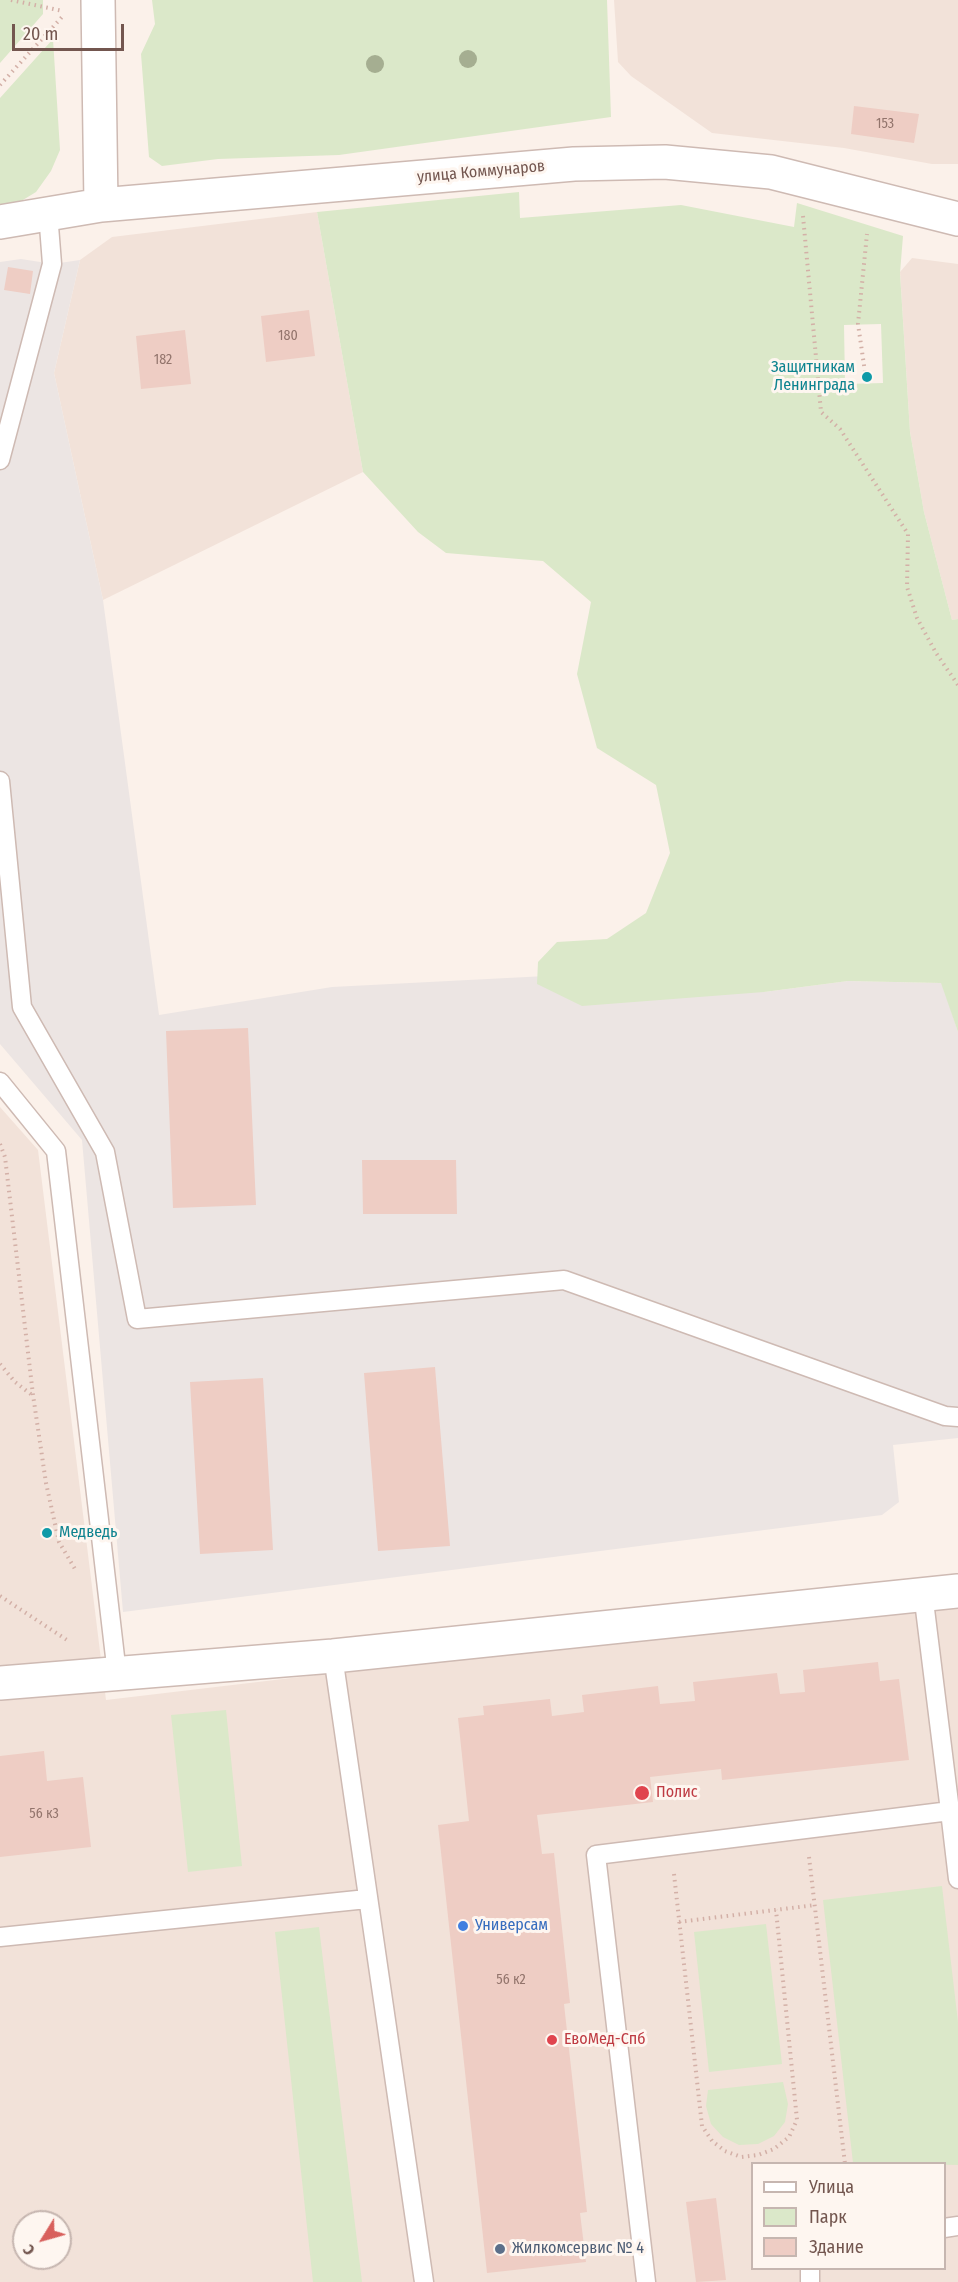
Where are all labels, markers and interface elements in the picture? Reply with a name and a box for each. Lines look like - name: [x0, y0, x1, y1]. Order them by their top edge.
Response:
- scale bar: [15, 12, 128, 50]
- text: 20 m: [23, 23, 58, 45]
- house number: 153: [876, 116, 894, 132]
- street label: улица Коммунаров: [416, 157, 546, 187]
- house number: 180: [278, 328, 298, 344]
- house number: 182: [154, 352, 172, 368]
- place label: Защитникам Ленинграда: [771, 358, 855, 396]
- marker: Защитникам Ленинграда: [860, 370, 874, 384]
- place label: Медведь: [59, 1523, 117, 1543]
- marker: Медведь: [40, 1526, 54, 1540]
- place label: Полис: [656, 1783, 698, 1803]
- marker: Полис: [633, 1784, 651, 1802]
- house number: 56 к3: [29, 1806, 59, 1822]
- place label: Универсам: [475, 1916, 548, 1936]
- marker: Универсам: [456, 1919, 470, 1933]
- house number: 56 к2: [496, 1972, 526, 1988]
- place label: ЕвоМед-Спб: [564, 2030, 645, 2050]
- marker: ЕвоМед-Спб: [545, 2033, 559, 2047]
- legend: [751, 2162, 946, 2270]
- text: Улица: [809, 2176, 854, 2198]
- text: Парк: [809, 2206, 847, 2228]
- north arrow: [12, 2210, 72, 2270]
- text: Здание: [809, 2236, 864, 2258]
- place label: Жилкомсервис № 4: [512, 2239, 644, 2259]
- text: С: [19, 2241, 39, 2259]
- marker: Жилкомсервис № 4: [493, 2242, 507, 2256]

